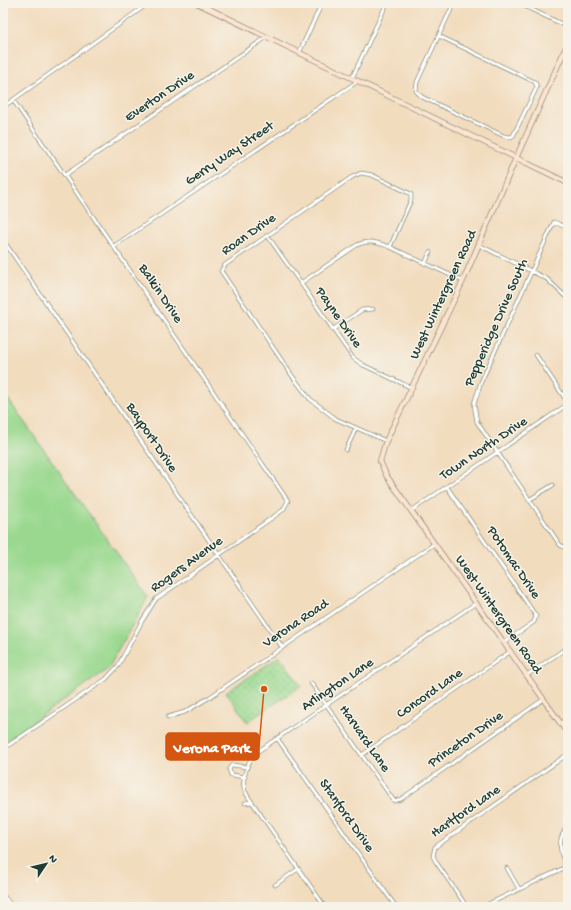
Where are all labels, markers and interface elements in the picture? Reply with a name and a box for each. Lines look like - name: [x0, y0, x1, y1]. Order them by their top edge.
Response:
- street label: Everton Drive: [122, 67, 199, 127]
- street label: Gerry Way Street: [182, 117, 279, 190]
- street label: Roan Drive: [218, 210, 280, 260]
- street label: West Wintergreen Road: [407, 226, 482, 362]
- street label: Pepperidge Drive South: [461, 256, 533, 390]
- street label: Balkin Drive: [133, 260, 186, 327]
- street label: Payne Drive: [310, 284, 366, 352]
- street label: Bayport Drive: [121, 399, 181, 477]
- street label: Town North Drive: [436, 413, 532, 485]
- street label: Potomac Drive: [482, 522, 544, 603]
- street label: Rogers Avenue: [147, 533, 227, 597]
- street label: West Wintergreen Road: [451, 552, 546, 679]
- street label: Verona Road: [259, 595, 334, 653]
- street label: Arlington Lane: [299, 654, 378, 715]
- street label: Concord Lane: [394, 665, 467, 723]
- street label: Harvard Lane: [335, 702, 394, 776]
- street label: Princeton Drive: [424, 707, 507, 773]
- callout: Verona Park: [166, 733, 259, 760]
- text: Verona Park: [173, 740, 253, 758]
- street label: Stanford Drive: [315, 776, 378, 856]
- street label: Hartford Lane: [428, 781, 505, 842]
- north arrow: [26, 844, 66, 884]
- text: N: [46, 853, 60, 866]

